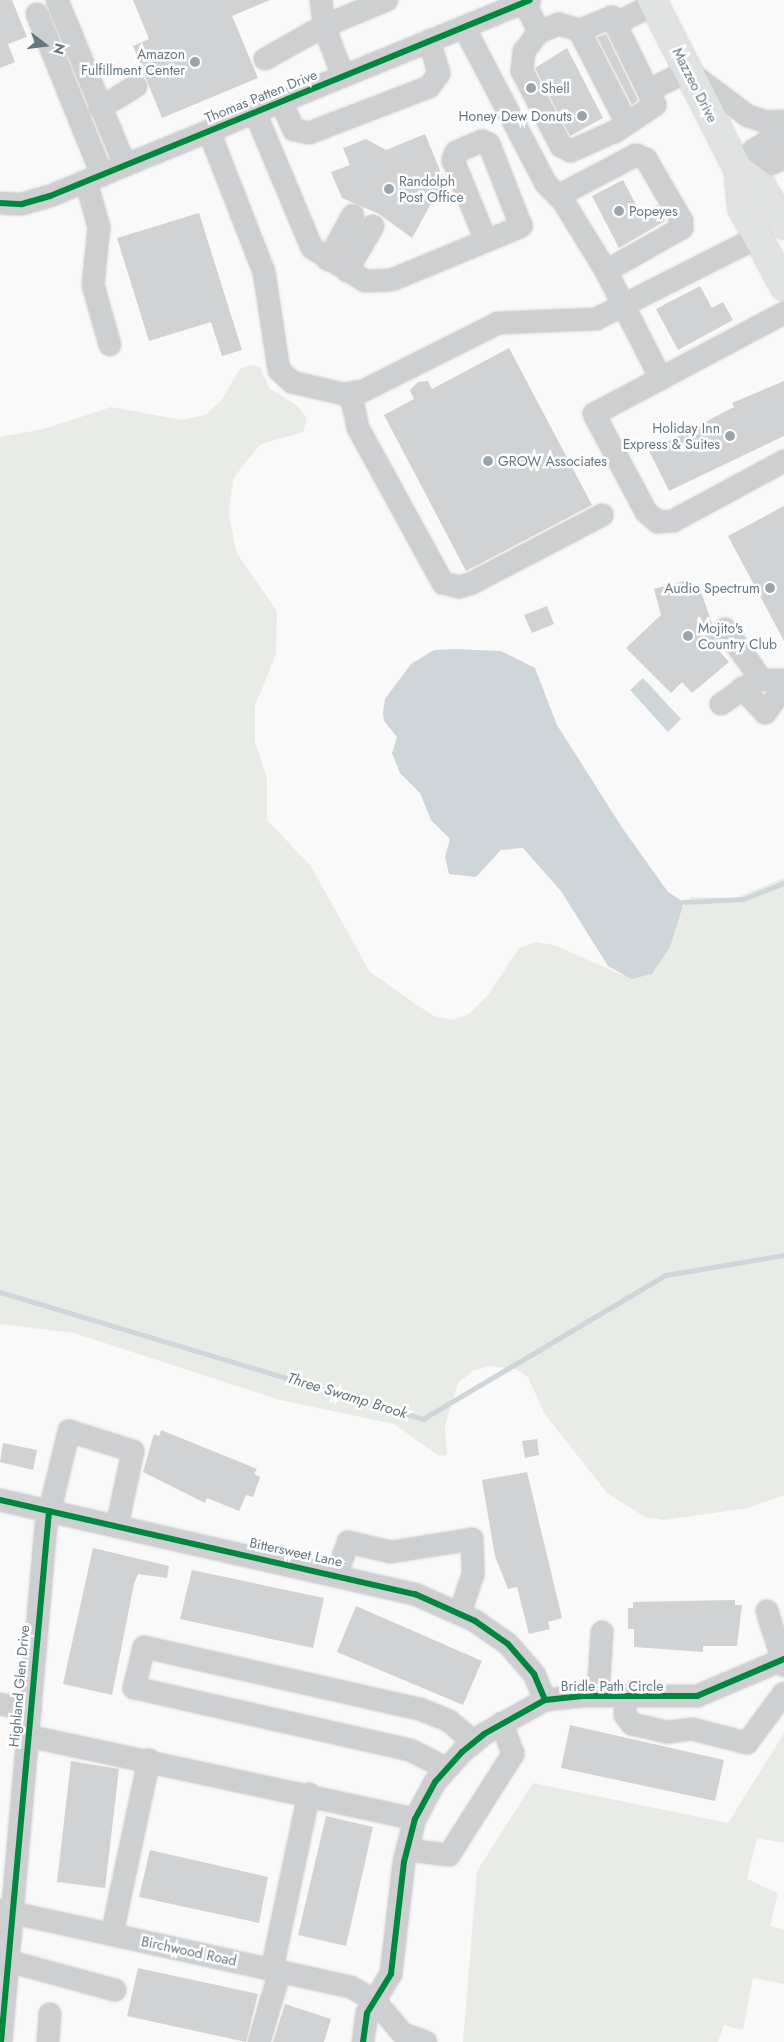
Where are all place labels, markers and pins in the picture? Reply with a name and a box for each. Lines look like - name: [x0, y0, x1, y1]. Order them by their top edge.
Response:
- place label: Amazon Fulfillment Center: [81, 46, 185, 78]
- marker: Amazon Fulfillment Center: [189, 56, 201, 68]
- place label: Shell: [541, 80, 570, 96]
- marker: Shell: [525, 82, 537, 94]
- place label: Honey Dew Donuts: [459, 108, 572, 124]
- marker: Honey Dew Donuts: [576, 110, 588, 122]
- place label: Randolph Post Office: [399, 173, 464, 206]
- marker: Randolph Post Office: [383, 183, 395, 195]
- place label: Popeyes: [629, 203, 678, 219]
- marker: Popeyes: [613, 205, 625, 217]
- place label: Holiday Inn Express & Suites: [623, 420, 720, 452]
- marker: Holiday Inn Express & Suites: [724, 430, 736, 442]
- place label: GROW Associates: [498, 453, 607, 469]
- marker: GROW Associates: [482, 455, 494, 467]
- place label: Audio Spectrum: [664, 580, 760, 596]
- marker: Audio Spectrum: [764, 582, 776, 594]
- place label: Mojito's Country Club: [698, 620, 777, 652]
- marker: Mojito's Country Club: [682, 630, 694, 642]

